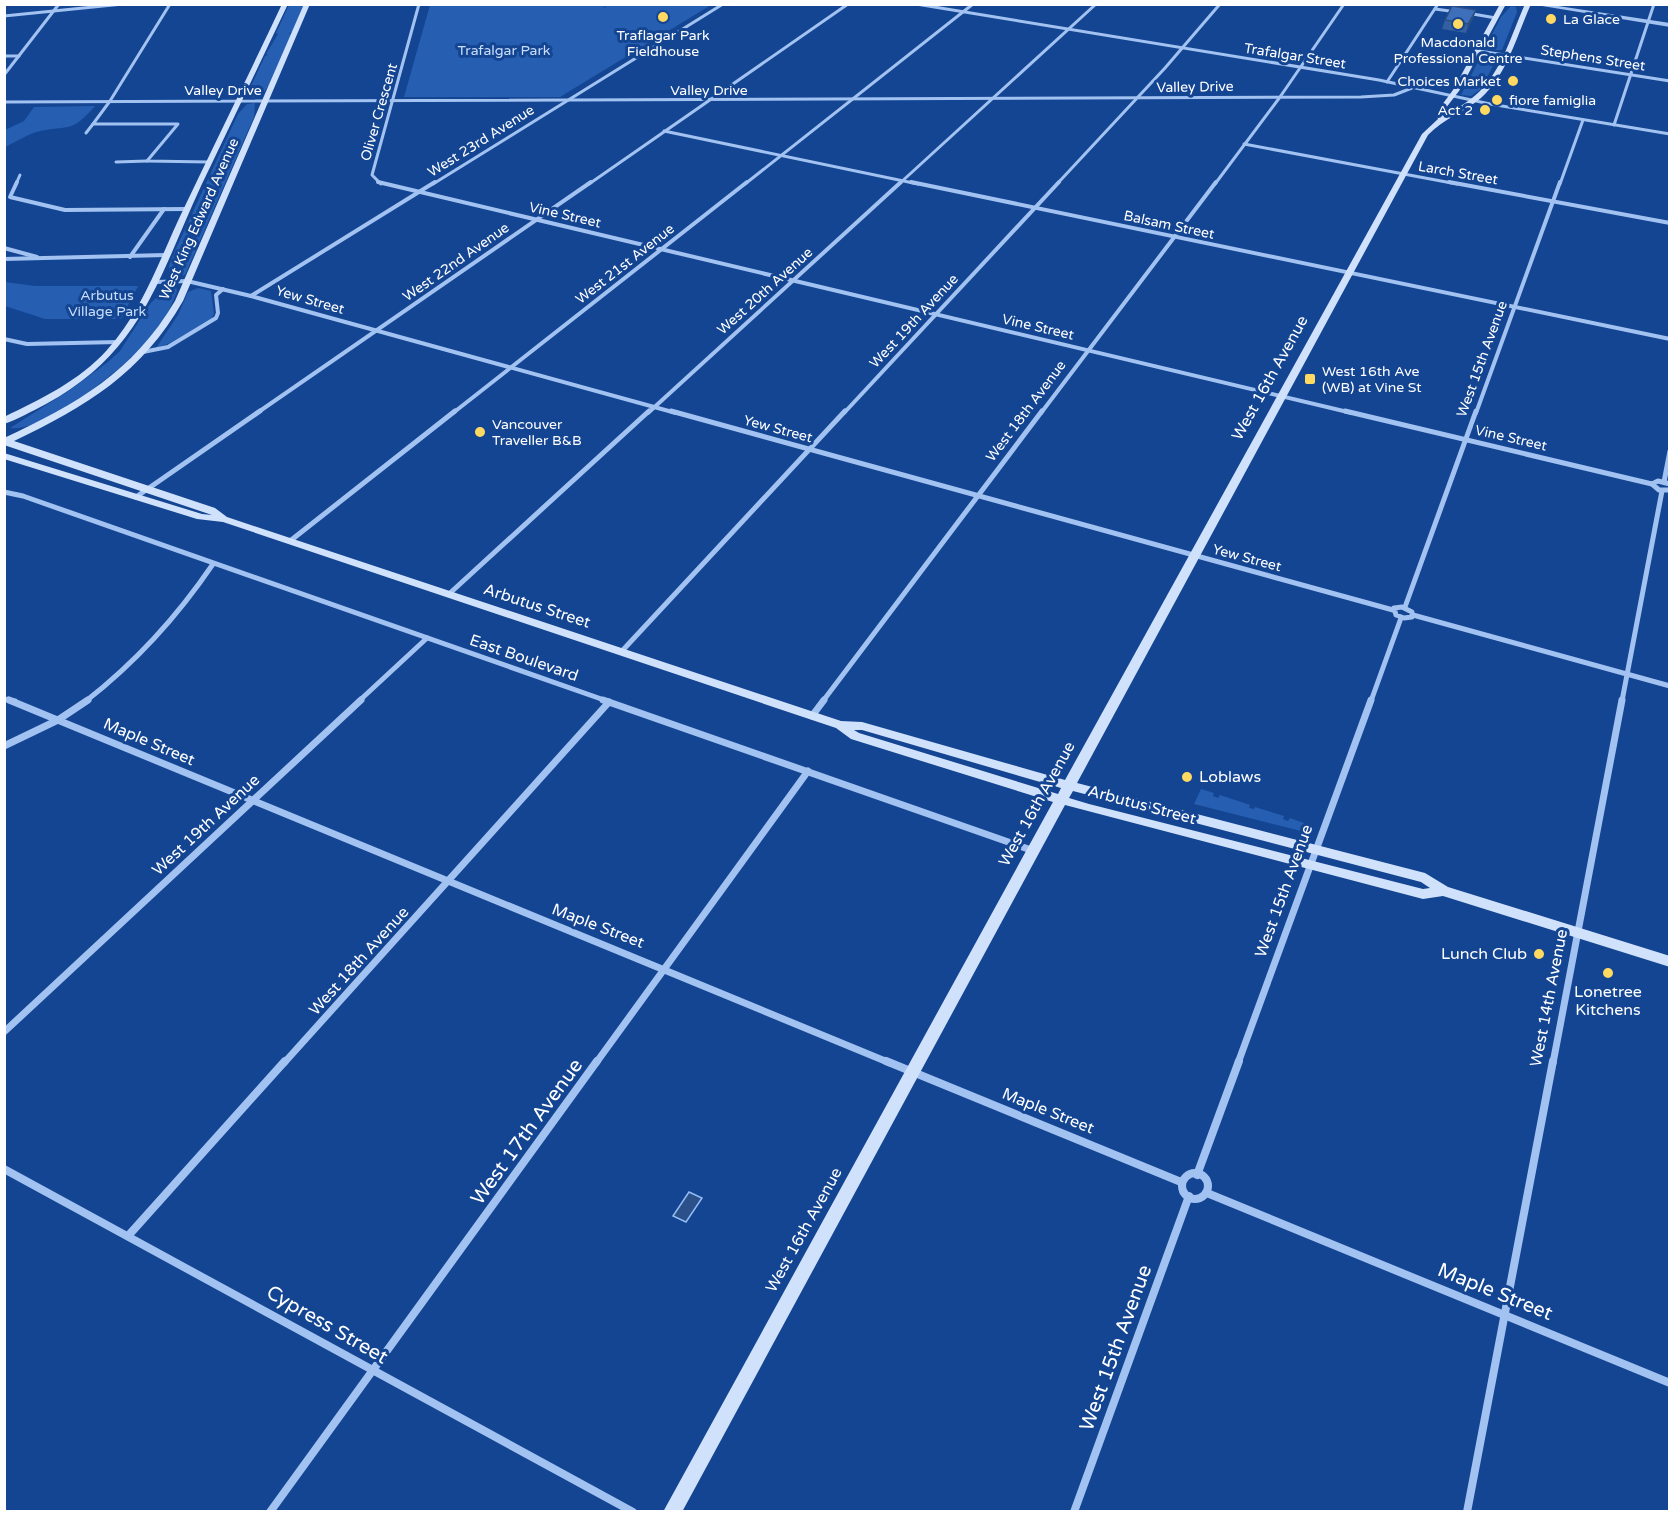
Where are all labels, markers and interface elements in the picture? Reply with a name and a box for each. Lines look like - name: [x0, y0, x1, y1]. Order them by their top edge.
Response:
- marker: Traflagar Park Fieldhouse: [656, 10, 670, 24]
- place label: La Glace: [1563, 11, 1620, 28]
- marker: La Glace: [1544, 12, 1558, 26]
- marker: Macdonald Professional Centre: [1451, 17, 1465, 31]
- place label: Traflagar Park Fieldhouse: [616, 27, 710, 60]
- place label: Macdonald Professional Centre: [1394, 34, 1523, 67]
- street label: Trafalgar Street: [1243, 40, 1348, 73]
- street label: Stephens Street: [1539, 41, 1647, 75]
- park label: Trafalgar Park: [458, 42, 551, 59]
- street label: Oliver Crescent: [357, 61, 401, 163]
- place label: Choices Market: [1398, 73, 1502, 90]
- marker: Choices Market: [1506, 74, 1520, 88]
- street label: Valley Drive: [1156, 78, 1234, 96]
- street label: Valley Drive: [184, 82, 262, 99]
- street label: Valley Drive: [670, 82, 748, 99]
- place label: fiore famiglia: [1509, 92, 1596, 109]
- marker: fiore famiglia: [1490, 93, 1504, 107]
- street label: West 23rd Avenue: [425, 101, 537, 181]
- place label: Act 2: [1437, 102, 1473, 119]
- marker: Act 2: [1478, 103, 1492, 117]
- street label: West King Edward Avenue: [156, 135, 242, 302]
- street label: Larch Street: [1417, 158, 1500, 188]
- street label: Vine Street: [527, 198, 603, 232]
- street label: Balsam Street: [1122, 207, 1216, 243]
- street label: West 22nd Avenue: [400, 219, 512, 305]
- street label: West 21st Avenue: [572, 220, 678, 308]
- street label: West 20th Avenue: [714, 244, 816, 338]
- street label: West 19th Avenue: [866, 270, 962, 372]
- street label: Yew Street: [274, 282, 347, 318]
- park label: Arbutus Village Park: [68, 287, 146, 320]
- street label: West 15th Avenue: [1453, 299, 1511, 419]
- street label: Vine Street: [1000, 310, 1076, 344]
- street label: West 16th Avenue: [1227, 312, 1313, 444]
- street label: West 18th Avenue: [982, 357, 1070, 465]
- place label: West 16th Ave (WB) at Vine St: [1322, 363, 1422, 396]
- marker: West 16th Ave (WB) at Vine St: [1303, 372, 1317, 386]
- street label: Yew Street: [742, 412, 815, 446]
- place label: Vancouver Traveller B&B: [492, 416, 582, 449]
- street label: Vine Street: [1473, 421, 1549, 455]
- marker: Vancouver Traveller B&B: [473, 425, 487, 439]
- street label: Yew Street: [1211, 541, 1284, 575]
- street label: Arbutus Street: [481, 579, 593, 633]
- street label: East Boulevard: [467, 630, 581, 686]
- street label: Maple Street: [100, 714, 198, 770]
- street label: West 16th Avenue: [994, 738, 1080, 870]
- place label: Loblaws: [1199, 767, 1261, 787]
- street label: West 19th Avenue: [148, 770, 264, 880]
- marker: Loblaws: [1180, 770, 1194, 784]
- street label: Arbutus Street: [1086, 781, 1198, 829]
- street label: West 15th Avenue: [1251, 822, 1317, 960]
- street label: Maple Street: [549, 899, 647, 953]
- street label: West 18th Avenue: [305, 902, 413, 1020]
- street label: West 14th Avenue: [1526, 927, 1572, 1069]
- place label: Lunch Club: [1441, 944, 1527, 964]
- marker: Lunch Club: [1532, 947, 1546, 961]
- marker: Lonetree Kitchens: [1601, 966, 1615, 980]
- place label: Lonetree Kitchens: [1574, 982, 1642, 1020]
- street label: West 17th Avenue: [466, 1054, 588, 1210]
- street label: Maple Street: [999, 1083, 1097, 1139]
- street label: West 16th Avenue: [761, 1164, 847, 1296]
- street label: Maple Street: [1434, 1258, 1556, 1326]
- street label: West 15th Avenue: [1075, 1262, 1157, 1434]
- street label: Cypress Street: [262, 1280, 392, 1370]

